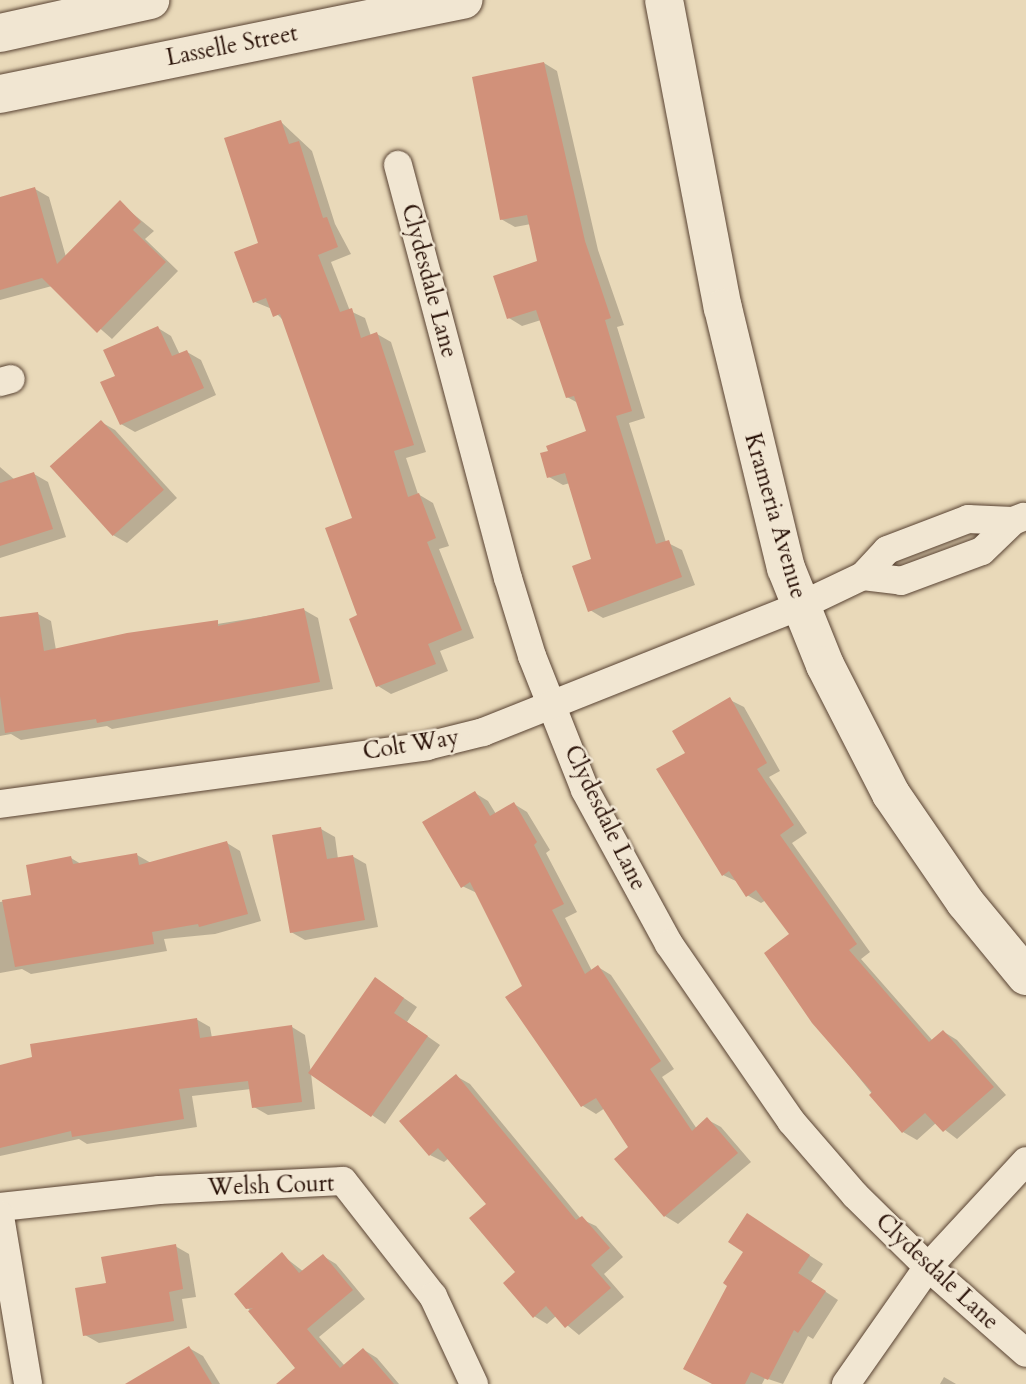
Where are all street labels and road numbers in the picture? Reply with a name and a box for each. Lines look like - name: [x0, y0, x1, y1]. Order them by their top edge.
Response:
- street label: Lasselle Street: [164, 20, 300, 72]
- street label: Clydesdale Lane: [395, 201, 463, 361]
- street label: Krameria Avenue: [738, 430, 812, 602]
- street label: Colt Way: [361, 724, 461, 766]
- street label: Clydesdale Lane: [558, 741, 652, 895]
- street label: Welsh Court: [207, 1170, 335, 1202]
- street label: Clydesdale Lane: [870, 1208, 1004, 1336]

